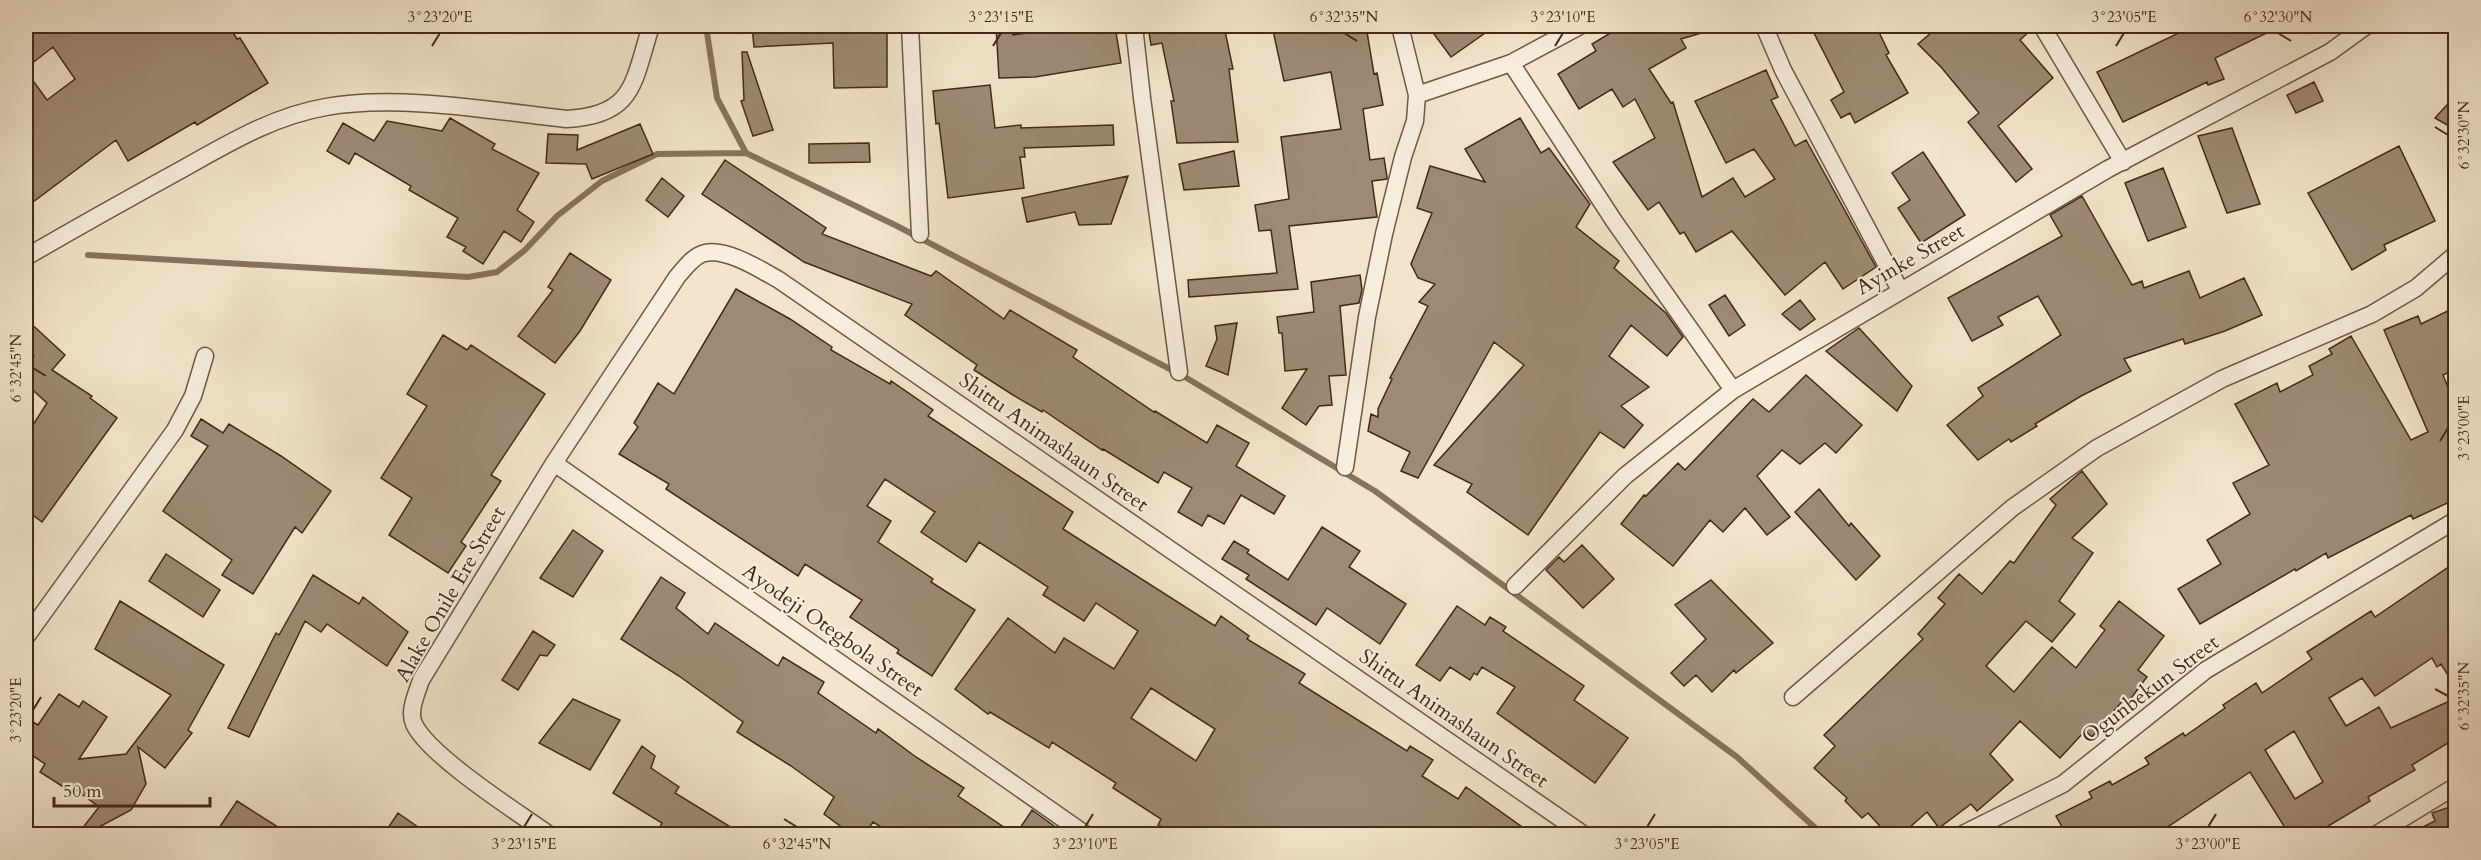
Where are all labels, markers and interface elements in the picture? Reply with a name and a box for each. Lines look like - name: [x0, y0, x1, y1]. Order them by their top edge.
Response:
- text: 3°23'20"E: [408, 7, 472, 27]
- text: 3°23'15"E: [969, 7, 1033, 27]
- text: 6°32'35"N: [1310, 7, 1378, 27]
- text: 3°23'10"E: [1531, 7, 1595, 27]
- text: 3°23'05"E: [2092, 7, 2156, 27]
- text: 6°32'30"N: [2244, 7, 2312, 27]
- text: 6°32'30"N: [2454, 101, 2474, 169]
- street label: Ayinke Street: [1851, 216, 1970, 302]
- text: 6°32'45"N: [6, 334, 26, 402]
- street label: Shittu Animashaun Street: [953, 366, 1155, 519]
- text: 3°23'00"E: [2454, 396, 2474, 460]
- street label: Alake Onile Ere Street: [388, 501, 513, 688]
- street label: Ayodeji Otegbola Street: [736, 557, 929, 704]
- street label: Ogunbekun Street: [2076, 628, 2225, 751]
- street label: Shittu Animashaun Street: [1353, 642, 1555, 795]
- text: 6°32'35"N: [2454, 662, 2474, 730]
- text: 3°23'20"E: [6, 678, 26, 742]
- scale bar: [54, 770, 210, 808]
- text: 50 m: [63, 779, 102, 804]
- text: 3°23'15"E: [492, 834, 556, 854]
- text: 6°32'45"N: [763, 834, 831, 854]
- text: 3°23'10"E: [1053, 834, 1117, 854]
- text: 3°23'05"E: [1615, 834, 1679, 854]
- text: 3°23'00"E: [2176, 834, 2240, 854]

